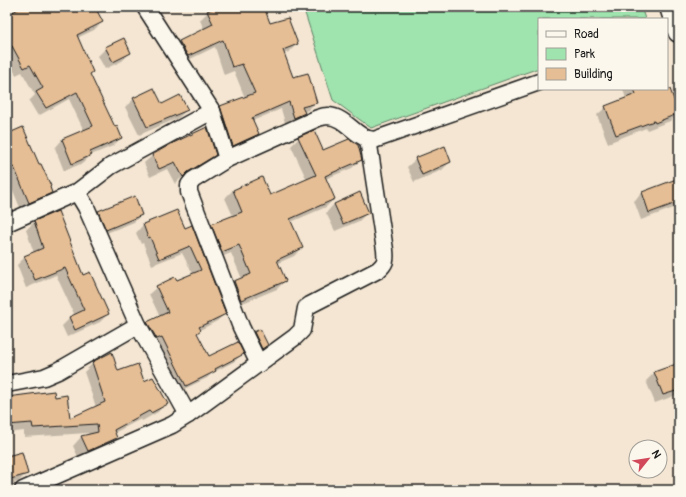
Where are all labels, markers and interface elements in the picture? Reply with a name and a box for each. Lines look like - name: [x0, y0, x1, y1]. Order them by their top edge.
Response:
- legend: [538, 18, 668, 90]
- text: Road: [574, 27, 599, 42]
- text: Park: [574, 47, 595, 62]
- text: Building: [574, 67, 613, 82]
- north arrow: [628, 439, 668, 479]
- text: N: [649, 448, 664, 461]

